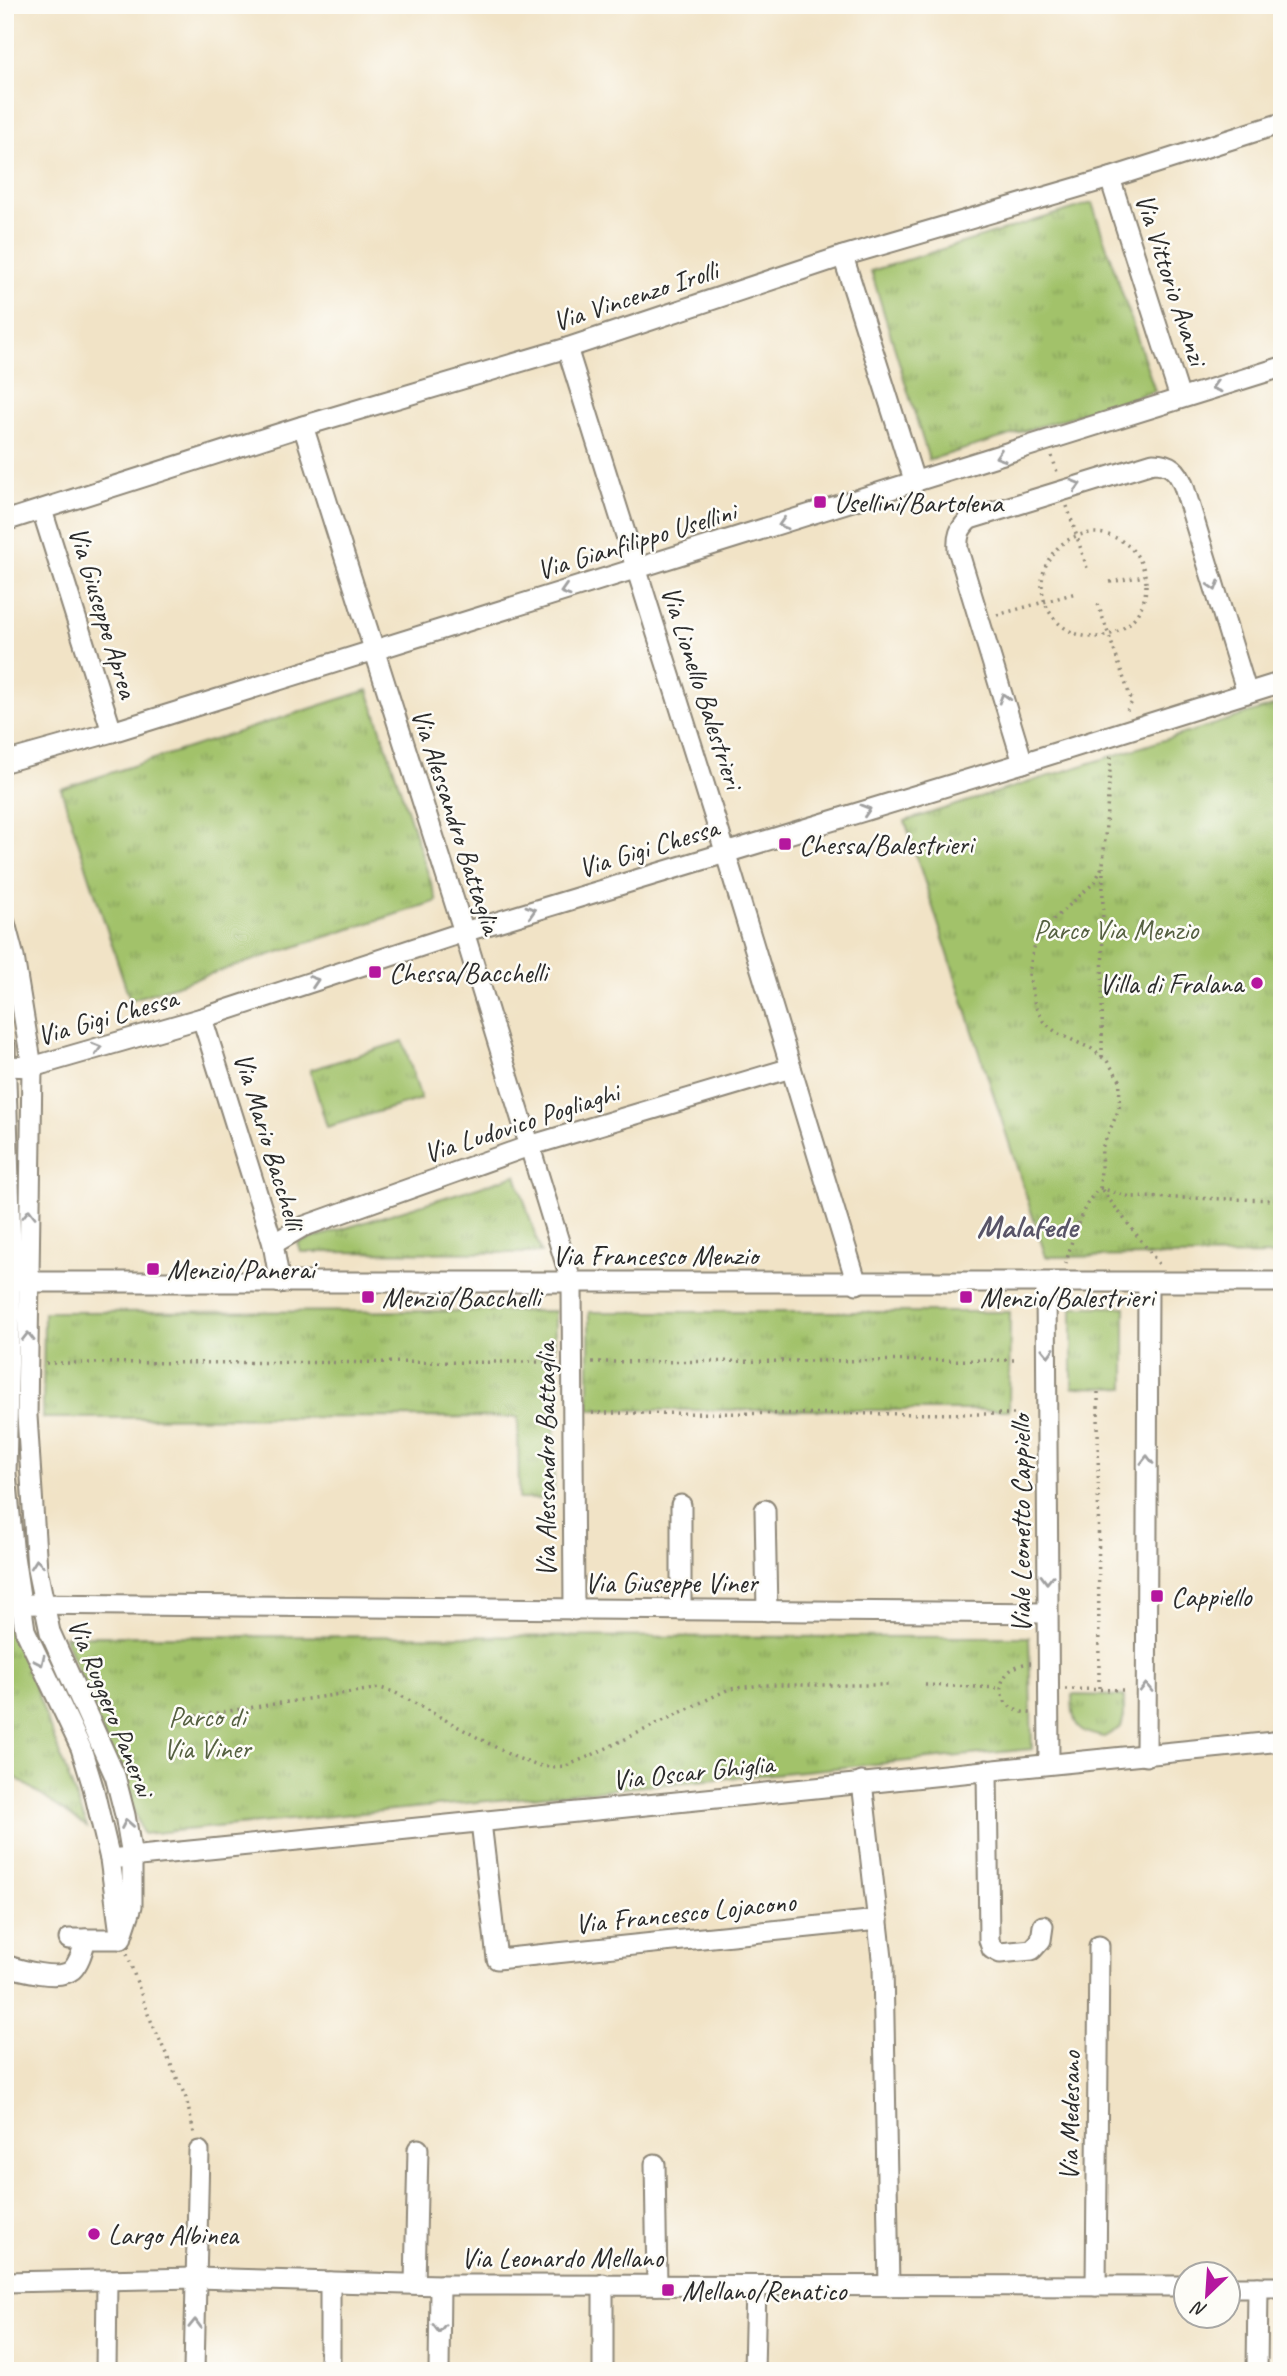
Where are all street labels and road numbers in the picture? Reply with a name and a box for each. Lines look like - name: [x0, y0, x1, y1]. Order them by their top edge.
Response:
- street label: Via Vittorio Avanzi: [1127, 189, 1217, 373]
- street label: Via Vincenzo Irolli: [548, 251, 726, 339]
- street label: Via Gianfilippo Usellini: [532, 492, 744, 587]
- street label: Via Giuseppe Aprea: [61, 522, 147, 704]
- street label: Via Lionello Balestrieri: [653, 581, 753, 796]
- street label: Via Alessandro Battaglia: [404, 704, 510, 941]
- street label: Via Gigi Chessa: [574, 809, 725, 885]
- street label: Via Gigi Chessa: [33, 979, 184, 1053]
- street label: Via Mario Bacchelli: [226, 1048, 314, 1238]
- street label: Via Ludovico Pogliaghi: [419, 1073, 627, 1171]
- street label: Via Francesco Menzio: [552, 1238, 761, 1273]
- street label: Via Alessandro Battaglia: [528, 1340, 563, 1577]
- street label: Viale Leonetto Cappiello: [1003, 1412, 1038, 1633]
- street label: Via Giuseppe Viner: [585, 1565, 759, 1600]
- street label: Via Ruggero Panerai: [60, 1613, 164, 1805]
- street label: Via Oscar Ghiglia: [610, 1745, 778, 1797]
- street label: Via Francesco Lojacono: [573, 1883, 799, 1941]
- street label: Via Medesano: [1051, 2049, 1088, 2181]
- street label: Via Leonardo Mellano: [461, 2240, 665, 2275]

